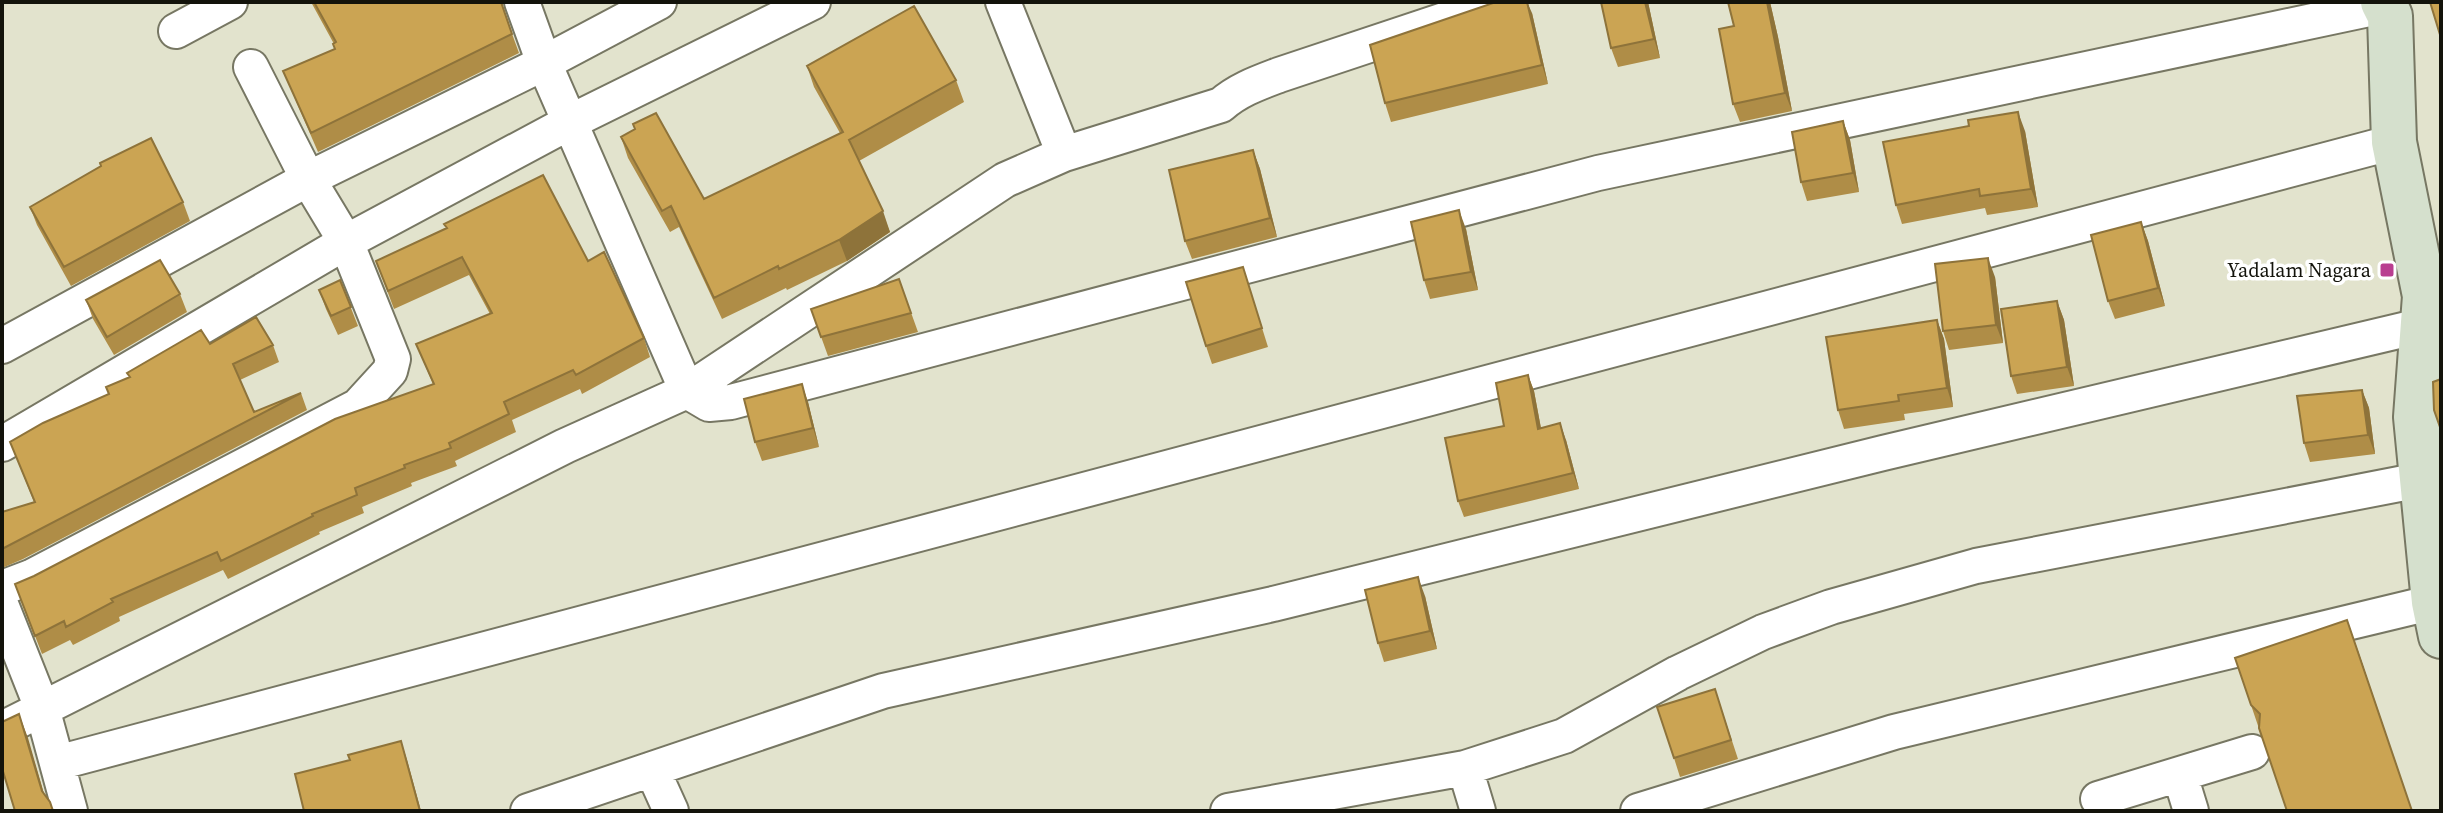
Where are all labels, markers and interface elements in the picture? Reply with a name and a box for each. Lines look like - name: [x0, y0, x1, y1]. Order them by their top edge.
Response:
- place label: Yadalam Nagara: [2227, 256, 2372, 284]
- marker: Yadalam Nagara: [2378, 261, 2396, 279]

